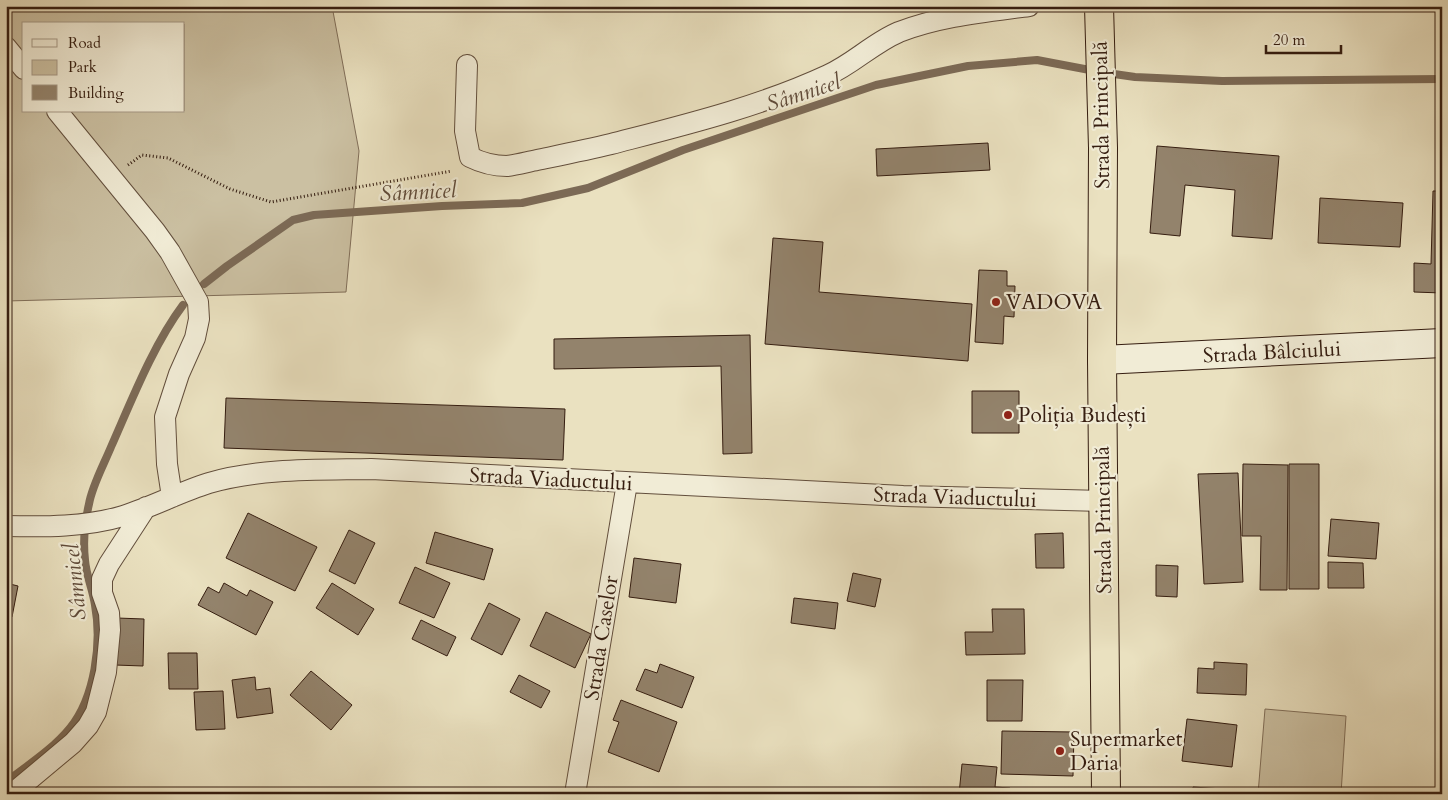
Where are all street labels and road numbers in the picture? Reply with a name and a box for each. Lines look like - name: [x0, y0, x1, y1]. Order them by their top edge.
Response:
- street label: Strada Principală: [1086, 41, 1117, 189]
- street label: Strada Bâlciului: [1202, 334, 1342, 371]
- street label: Strada Principală: [1088, 446, 1119, 594]
- street label: Strada Viaductului: [469, 461, 633, 498]
- street label: Strada Viaductului: [873, 480, 1037, 515]
- street label: Strada Caselor: [577, 573, 626, 702]

